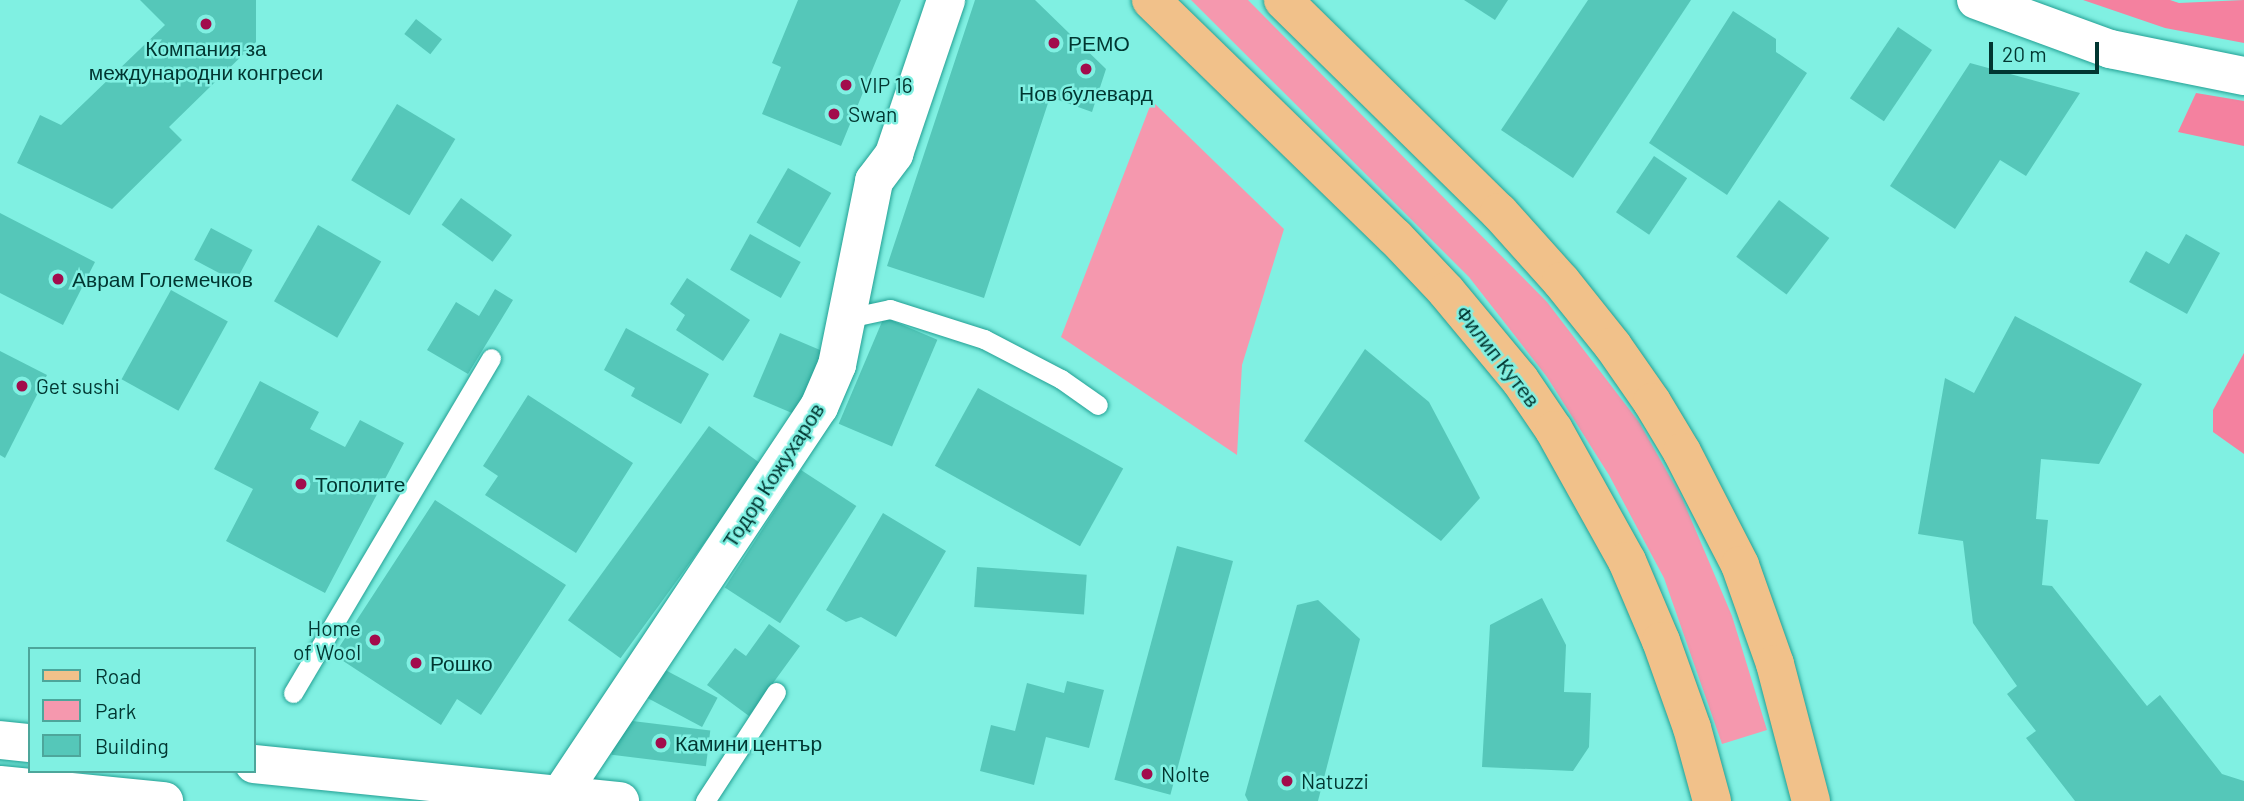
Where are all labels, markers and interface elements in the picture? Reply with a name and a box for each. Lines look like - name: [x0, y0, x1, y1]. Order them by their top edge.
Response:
- marker: Компания за международни конгреси: [198, 16, 214, 32]
- scale bar: [1992, 28, 2102, 72]
- place label: РЕМО: [1068, 30, 1130, 56]
- place label: Компания за международни конгреси: [89, 35, 323, 85]
- marker: РЕМО: [1046, 35, 1062, 51]
- text: 20 m: [2002, 41, 2047, 66]
- marker: Нов булевард: [1078, 61, 1094, 77]
- place label: VIP 16: [860, 72, 913, 98]
- marker: VIP 16: [838, 77, 854, 93]
- place label: Нов булевард: [1019, 80, 1153, 106]
- place label: Swan: [848, 101, 897, 127]
- marker: Swan: [826, 106, 842, 122]
- place label: Аврам Големечков: [72, 266, 253, 292]
- marker: Аврам Големечков: [50, 271, 66, 287]
- street label: Филип Кутев: [1450, 300, 1546, 412]
- place label: Get sushi: [36, 373, 120, 399]
- marker: Get sushi: [14, 378, 30, 394]
- street label: Тодор Кожухаров: [717, 398, 829, 552]
- place label: Тополите: [315, 471, 406, 497]
- marker: Тополите: [293, 476, 309, 492]
- place label: Home of Wool: [293, 615, 361, 665]
- marker: Home of Wool: [367, 632, 383, 648]
- legend: [28, 647, 256, 773]
- place label: Рошко: [430, 650, 493, 676]
- marker: Рошко: [408, 655, 424, 671]
- text: Road: [95, 663, 141, 688]
- text: Park: [95, 698, 136, 723]
- place label: Камини център: [675, 730, 822, 756]
- text: Building: [95, 733, 169, 758]
- marker: Камини център: [653, 735, 669, 751]
- place label: Nolte: [1161, 761, 1210, 787]
- marker: Nolte: [1139, 766, 1155, 782]
- place label: Natuzzi: [1301, 768, 1369, 794]
- marker: Natuzzi: [1279, 773, 1295, 789]

